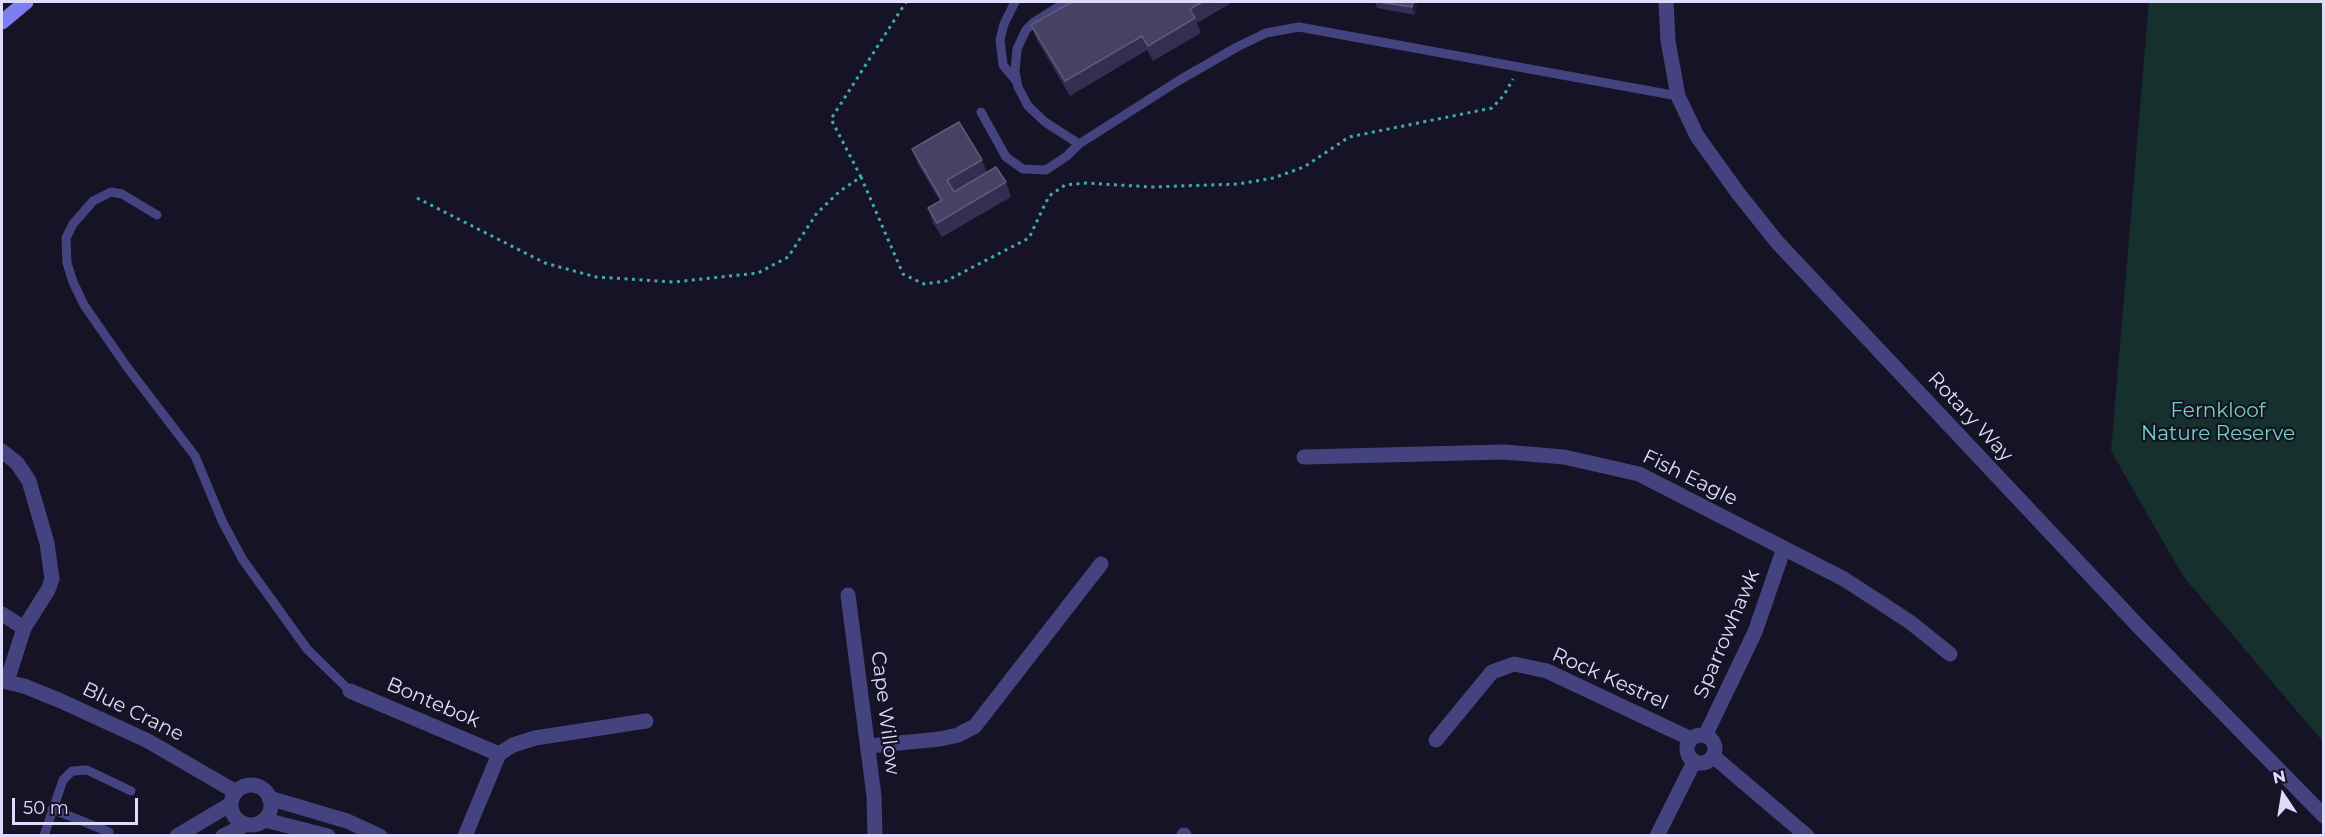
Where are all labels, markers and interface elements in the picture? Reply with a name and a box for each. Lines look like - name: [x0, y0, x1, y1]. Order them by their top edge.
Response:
- street label: Rotary Way: [1922, 367, 2018, 467]
- park label: Fernkloof Nature Reserve: [2141, 399, 2295, 446]
- street label: Fish Eagle: [1639, 445, 1741, 511]
- street label: Sparrowhawk: [1689, 566, 1765, 702]
- street label: Rock Kestrel: [1548, 643, 1672, 715]
- street label: Cape Willow: [866, 650, 904, 776]
- street label: Bontebok: [383, 673, 483, 733]
- street label: Blue Crane: [78, 677, 188, 747]
- north arrow: [2253, 765, 2313, 825]
- text: N: [2271, 766, 2287, 788]
- scale bar: [15, 786, 141, 824]
- text: 50 m: [23, 797, 69, 819]

